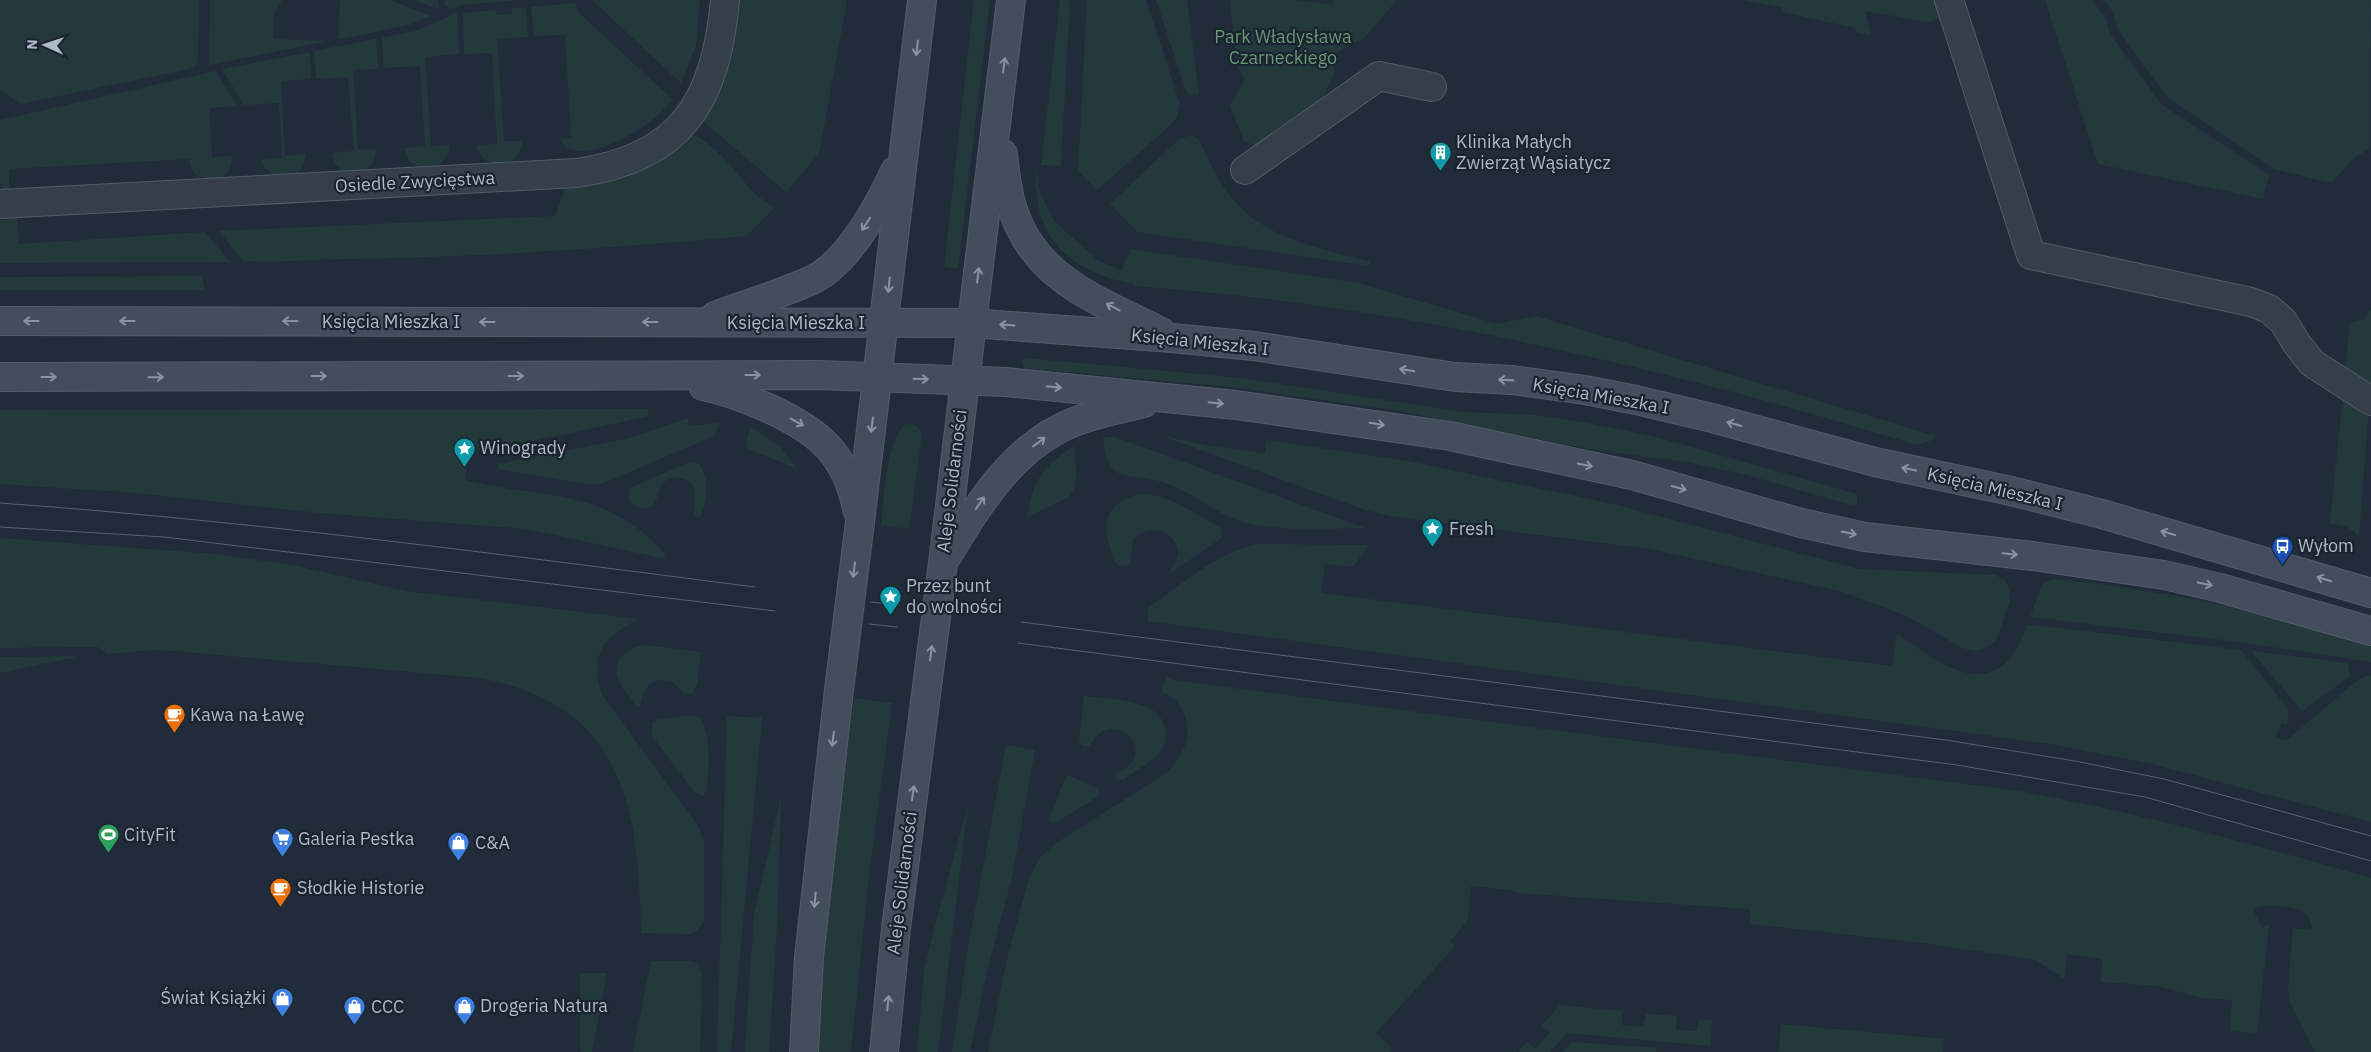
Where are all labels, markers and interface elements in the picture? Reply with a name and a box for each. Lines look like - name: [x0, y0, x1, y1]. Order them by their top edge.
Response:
- north arrow: [20, 20, 70, 70]
- park label: Park Władysława Czarneckiego: [1214, 25, 1352, 69]
- text: N: [23, 39, 41, 50]
- one-way arrow: [912, 40, 922, 56]
- one-way arrow: [999, 57, 1009, 73]
- place label: Klinika Małych Zwierząt Wąsiatycz: [1456, 130, 1611, 174]
- building icon: Klinika Małych Zwierząt Wąsiatycz: [1428, 140, 1452, 171]
- street label: Osiedle Zwycięstwa: [334, 166, 496, 197]
- one-way arrow: [861, 216, 871, 230]
- one-way arrow: [973, 267, 983, 283]
- one-way arrow: [884, 277, 894, 293]
- one-way arrow: [1106, 302, 1121, 311]
- street label: Księcia Mieszka I: [322, 310, 460, 333]
- street label: Księcia Mieszka I: [727, 311, 865, 334]
- one-way arrow: [24, 316, 40, 326]
- one-way arrow: [120, 316, 136, 326]
- one-way arrow: [282, 316, 298, 326]
- one-way arrow: [480, 317, 496, 327]
- one-way arrow: [642, 317, 658, 327]
- one-way arrow: [999, 321, 1015, 330]
- street label: Księcia Mieszka I: [1130, 323, 1270, 360]
- one-way arrow: [1399, 364, 1415, 374]
- one-way arrow: [745, 370, 761, 380]
- one-way arrow: [310, 371, 326, 381]
- one-way arrow: [508, 371, 524, 381]
- one-way arrow: [40, 372, 56, 382]
- one-way arrow: [148, 372, 164, 381]
- street label: Księcia Mieszka I: [1531, 372, 1671, 419]
- one-way arrow: [913, 374, 929, 383]
- one-way arrow: [1498, 376, 1514, 385]
- one-way arrow: [1046, 382, 1062, 392]
- one-way arrow: [1208, 398, 1224, 408]
- street label: Aleje Solidarności: [931, 408, 972, 554]
- one-way arrow: [867, 417, 877, 433]
- one-way arrow: [790, 418, 804, 428]
- one-way arrow: [1727, 419, 1743, 428]
- one-way arrow: [1369, 420, 1385, 430]
- place icon: Winogrady: [452, 436, 476, 467]
- place label: Winogrady: [480, 436, 566, 459]
- one-way arrow: [1032, 437, 1046, 447]
- one-way arrow: [1576, 461, 1592, 470]
- street label: Księcia Mieszka I: [1925, 462, 2065, 515]
- one-way arrow: [1901, 464, 1917, 473]
- one-way arrow: [1670, 484, 1686, 494]
- one-way arrow: [975, 497, 985, 511]
- place icon: Fresh: [1421, 517, 1445, 548]
- place label: Fresh: [1449, 517, 1494, 540]
- one-way arrow: [2161, 528, 2177, 537]
- one-way arrow: [1840, 529, 1856, 538]
- bus stop icon: Wyłom: [2270, 534, 2294, 565]
- place label: Wyłom: [2298, 534, 2354, 557]
- one-way arrow: [2001, 549, 2017, 559]
- one-way arrow: [849, 562, 859, 578]
- one-way arrow: [2317, 573, 2333, 583]
- place label: Przez bunt do wolności: [906, 574, 1002, 618]
- one-way arrow: [2196, 580, 2212, 589]
- place icon: Przez bunt do wolności: [878, 584, 902, 615]
- one-way arrow: [926, 646, 936, 662]
- cafe icon: Kawa na Ławę: [162, 703, 186, 734]
- place label: Kawa na Ławę: [190, 703, 305, 726]
- one-way arrow: [828, 731, 838, 747]
- one-way arrow: [909, 785, 919, 801]
- street label: Aleje Solidarności: [881, 810, 922, 956]
- sports icon: CityFit: [96, 823, 120, 854]
- place label: CityFit: [124, 823, 176, 846]
- supermarket icon: Galeria Pestka: [270, 827, 294, 858]
- place label: Galeria Pestka: [298, 827, 415, 850]
- shop icon: C&A: [447, 831, 471, 862]
- place label: C&A: [475, 831, 511, 854]
- cafe icon: Słodkie Historie: [269, 876, 293, 907]
- place label: Słodkie Historie: [297, 876, 424, 899]
- one-way arrow: [810, 892, 820, 908]
- place label: Świat Książki: [160, 986, 266, 1009]
- shop icon: Świat Książki: [270, 986, 294, 1017]
- shop icon: Drogeria Natura: [452, 994, 476, 1025]
- place label: Drogeria Natura: [480, 994, 608, 1017]
- shop icon: CCC: [343, 995, 367, 1026]
- place label: CCC: [371, 995, 404, 1018]
- one-way arrow: [883, 996, 893, 1012]

